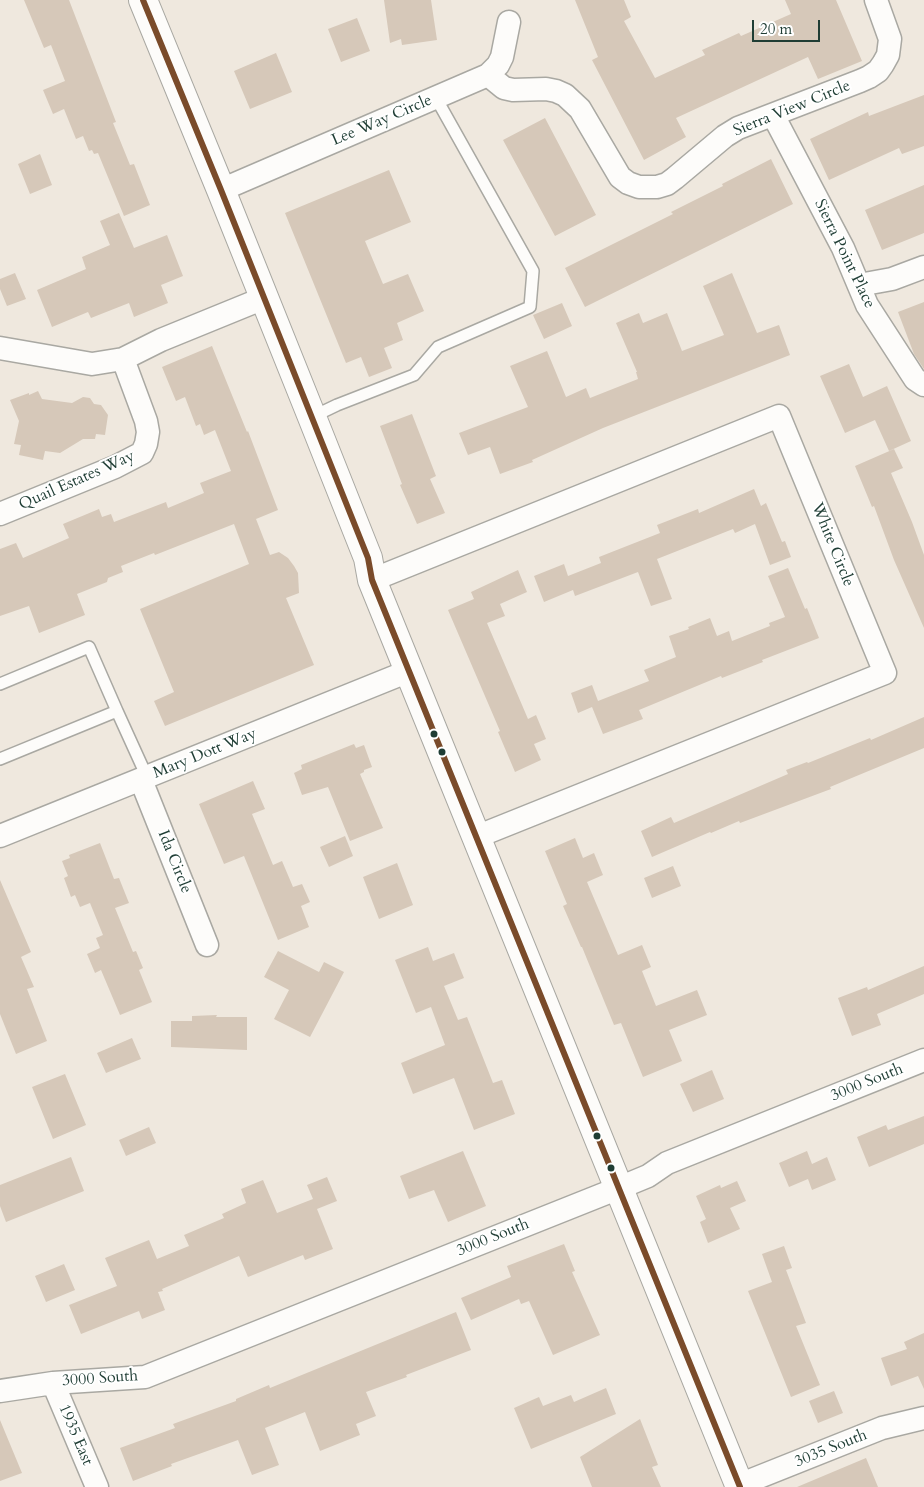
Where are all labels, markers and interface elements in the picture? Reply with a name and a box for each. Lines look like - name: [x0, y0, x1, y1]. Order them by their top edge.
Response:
- scale bar: [754, 10, 822, 42]
- text: 20 m: [760, 19, 792, 39]
- street label: Sierra View Circle: [731, 77, 853, 141]
- street label: Lee Way Circle: [329, 91, 435, 151]
- street label: Sierra Point Place: [809, 196, 879, 312]
- street label: Quail Estates Way: [16, 447, 138, 515]
- street label: White Circle: [806, 500, 858, 590]
- street label: Mary Dott Way: [151, 725, 259, 783]
- unlabelled marker: [429, 729, 439, 739]
- unlabelled marker: [437, 747, 447, 757]
- street label: Ida Circle: [153, 828, 195, 896]
- street label: 3000 South: [828, 1060, 906, 1106]
- unlabelled marker: [592, 1131, 602, 1141]
- unlabelled marker: [606, 1163, 616, 1173]
- street label: 3000 South: [454, 1215, 532, 1261]
- street label: 3000 South: [61, 1367, 139, 1391]
- street label: 1935 East: [54, 1402, 96, 1468]
- street label: 3035 South: [792, 1426, 870, 1472]

